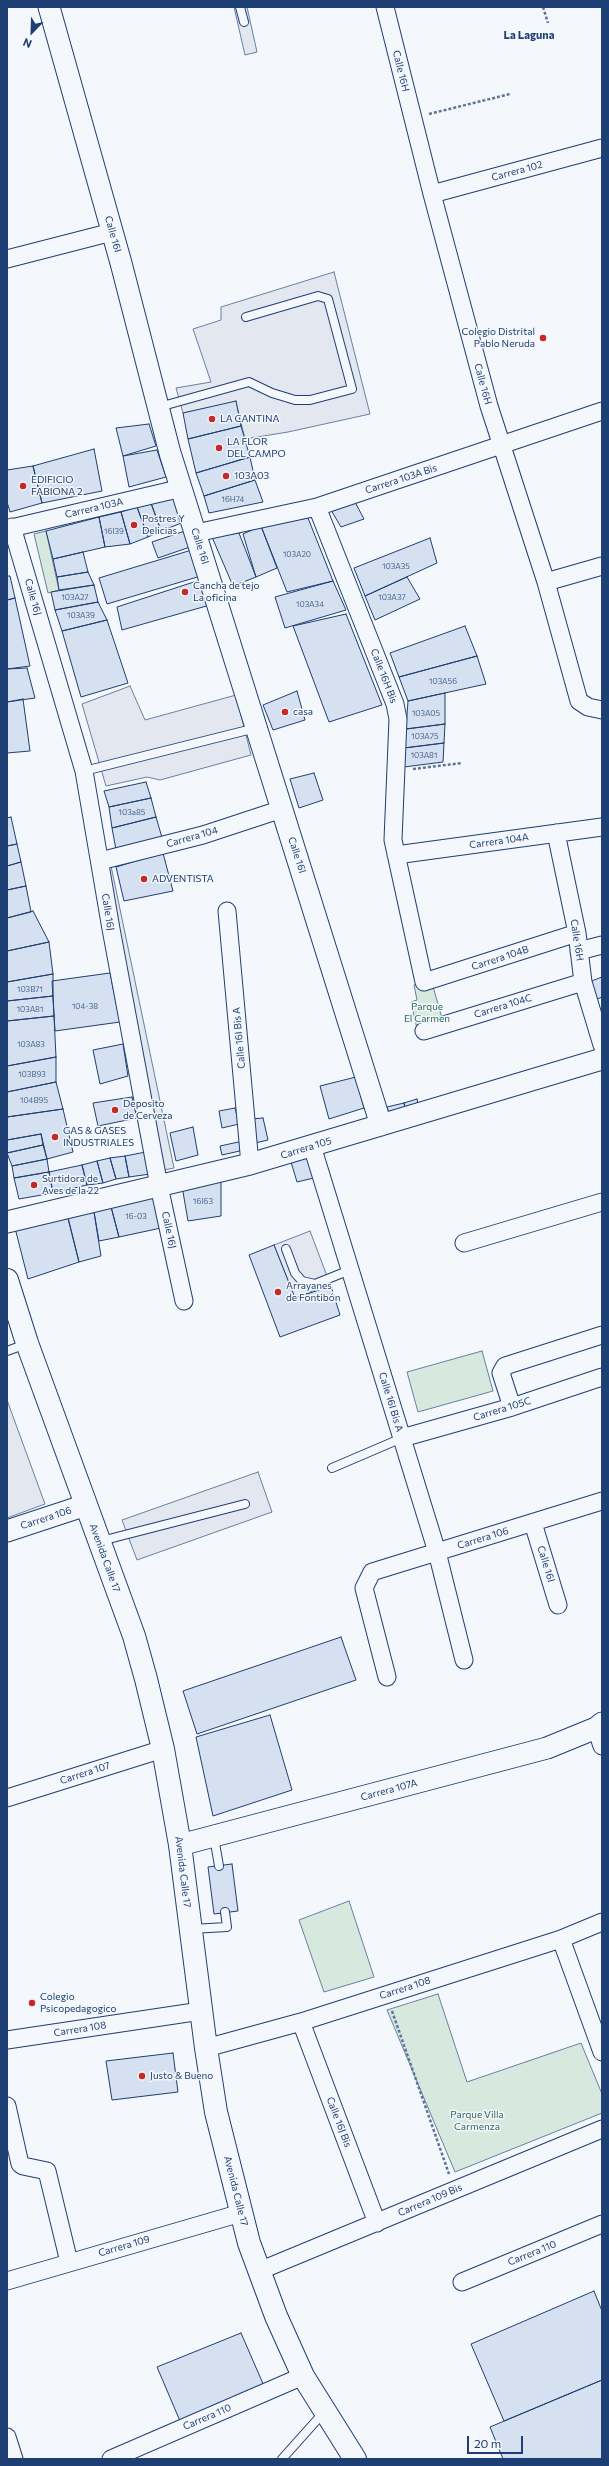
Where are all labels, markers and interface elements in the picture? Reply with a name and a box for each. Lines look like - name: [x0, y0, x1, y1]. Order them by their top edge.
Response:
- north arrow: [12, 12, 52, 52]
- district label: La Laguna: [504, 28, 554, 42]
- text: N: [21, 36, 33, 51]
- street label: Calle 16H: [390, 49, 412, 93]
- street label: Carrera 102: [490, 158, 544, 184]
- street label: Calle 16I: [102, 214, 124, 254]
- place label: Colegio Distrital Pablo Neruda: [461, 326, 535, 350]
- marker: Colegio Distrital Pablo Neruda: [538, 333, 548, 343]
- street label: Calle 16H: [472, 362, 494, 406]
- place label: LA CANTINA: [220, 413, 279, 425]
- marker: LA CANTINA: [207, 414, 217, 424]
- place label: LA FLOR DEL CAMPO: [227, 436, 286, 460]
- marker: LA FLOR DEL CAMPO: [214, 443, 224, 453]
- street label: Carrera 103A Bis: [364, 462, 438, 496]
- place label: 103A03: [234, 470, 269, 482]
- marker: 103A03: [221, 471, 231, 481]
- place label: EDIFICIO FABIONA 2: [31, 474, 83, 498]
- marker: EDIFICIO FABIONA 2: [18, 481, 28, 491]
- house number: 16H74: [222, 494, 244, 504]
- street label: Carrera 103A: [64, 495, 124, 521]
- place label: Postres Y Delicias: [142, 513, 185, 536]
- marker: Postres Y Delicias: [129, 520, 139, 530]
- house number: 16I39: [104, 526, 124, 536]
- street label: Calle 16I: [189, 526, 211, 566]
- house number: 103A20: [283, 549, 311, 559]
- house number: 103A35: [382, 561, 410, 571]
- street label: Calle 16J: [22, 577, 44, 617]
- place label: Cancha de tejo La oficina: [193, 580, 259, 604]
- marker: Cancha de tejo La oficina: [180, 587, 190, 597]
- house number: 103A27: [61, 592, 89, 602]
- house number: 103A37: [378, 592, 406, 602]
- house number: 103A34: [296, 599, 324, 609]
- house number: 103A39: [67, 610, 95, 620]
- street label: Calle 16H Bis: [368, 647, 400, 705]
- house number: 103A56: [429, 676, 457, 686]
- place label: casa: [293, 706, 313, 718]
- marker: casa: [280, 707, 290, 717]
- house number: 103A05: [412, 708, 440, 718]
- house number: 103A75: [411, 731, 439, 741]
- house number: 103A81: [411, 750, 437, 760]
- house number: 103a85: [119, 807, 145, 817]
- street label: Carrera 104: [165, 824, 219, 850]
- street label: Carrera 104A: [469, 831, 529, 851]
- street label: Calle 16I: [286, 835, 308, 875]
- place label: ADVENTISTA: [152, 873, 214, 885]
- marker: ADVENTISTA: [139, 874, 149, 884]
- street label: Calle 16J: [99, 892, 117, 932]
- street label: Calle 16H: [568, 918, 586, 962]
- street label: Carrera 104B: [470, 943, 530, 973]
- house number: 103B71: [17, 984, 43, 994]
- street label: Carrera 104C: [473, 992, 533, 1020]
- house number: 104-38: [72, 1001, 98, 1011]
- park label: Parque El Carmen: [404, 1001, 450, 1024]
- house number: 103A81: [17, 1004, 43, 1014]
- street label: Calle 16I Bis A: [230, 1007, 248, 1069]
- house number: 103A83: [17, 1039, 45, 1049]
- house number: 103B93: [18, 1069, 46, 1079]
- house number: 104B95: [20, 1095, 48, 1105]
- place label: Deposito de Cerveza: [123, 1098, 173, 1122]
- marker: Deposito de Cerveza: [110, 1105, 120, 1115]
- place label: GAS & GASES INDUSTRIALES: [63, 1125, 134, 1148]
- marker: GAS & GASES INDUSTRIALES: [50, 1132, 60, 1142]
- street label: Carrera 105: [279, 1135, 333, 1161]
- place label: Surtidora de Aves de la 22: [42, 1173, 99, 1196]
- marker: Surtidora de Aves de la 22: [29, 1180, 39, 1190]
- house number: 16I63: [193, 1196, 213, 1206]
- street label: Calle 16J: [159, 1210, 179, 1250]
- house number: 16-03: [125, 1211, 147, 1221]
- place label: Arrayanes de Fontibón: [286, 1280, 340, 1304]
- marker: Arrayanes de Fontibón: [273, 1287, 283, 1297]
- street label: Calle 16I Bis A: [376, 1371, 406, 1433]
- street label: Carrera 105C: [472, 1395, 532, 1423]
- street label: Carrera 106: [19, 1504, 73, 1532]
- street label: Avenida Calle 17: [87, 1522, 123, 1594]
- street label: Carrera 106: [456, 1525, 510, 1551]
- street label: Calle 16I: [535, 1544, 557, 1584]
- street label: Carrera 107: [58, 1759, 112, 1787]
- street label: Carrera 107A: [359, 1777, 419, 1803]
- street label: Avenida Calle 17: [173, 1836, 193, 1908]
- street label: Carrera 108: [378, 1974, 432, 2002]
- place label: Colegio Psicopedagogico: [40, 1991, 117, 2014]
- marker: Colegio Psicopedagogico: [27, 1998, 37, 2008]
- street label: Carrera 108: [53, 2019, 107, 2039]
- place label: Justo & Bueno: [150, 2070, 213, 2082]
- marker: Justo & Bueno: [137, 2071, 147, 2081]
- street label: Calle 16J Bis: [324, 2095, 354, 2149]
- park label: Parque Villa Carmenza: [450, 2109, 504, 2132]
- street label: Avenida Calle 17: [221, 2155, 251, 2227]
- street label: Carrera 109 Bis: [396, 2181, 464, 2219]
- street label: Carrera 109: [97, 2233, 151, 2259]
- street label: Carrera 110: [506, 2238, 558, 2268]
- street label: Carrera 110: [181, 2401, 233, 2433]
- scale bar: [469, 2428, 525, 2454]
- text: 20 m: [474, 2436, 501, 2450]

